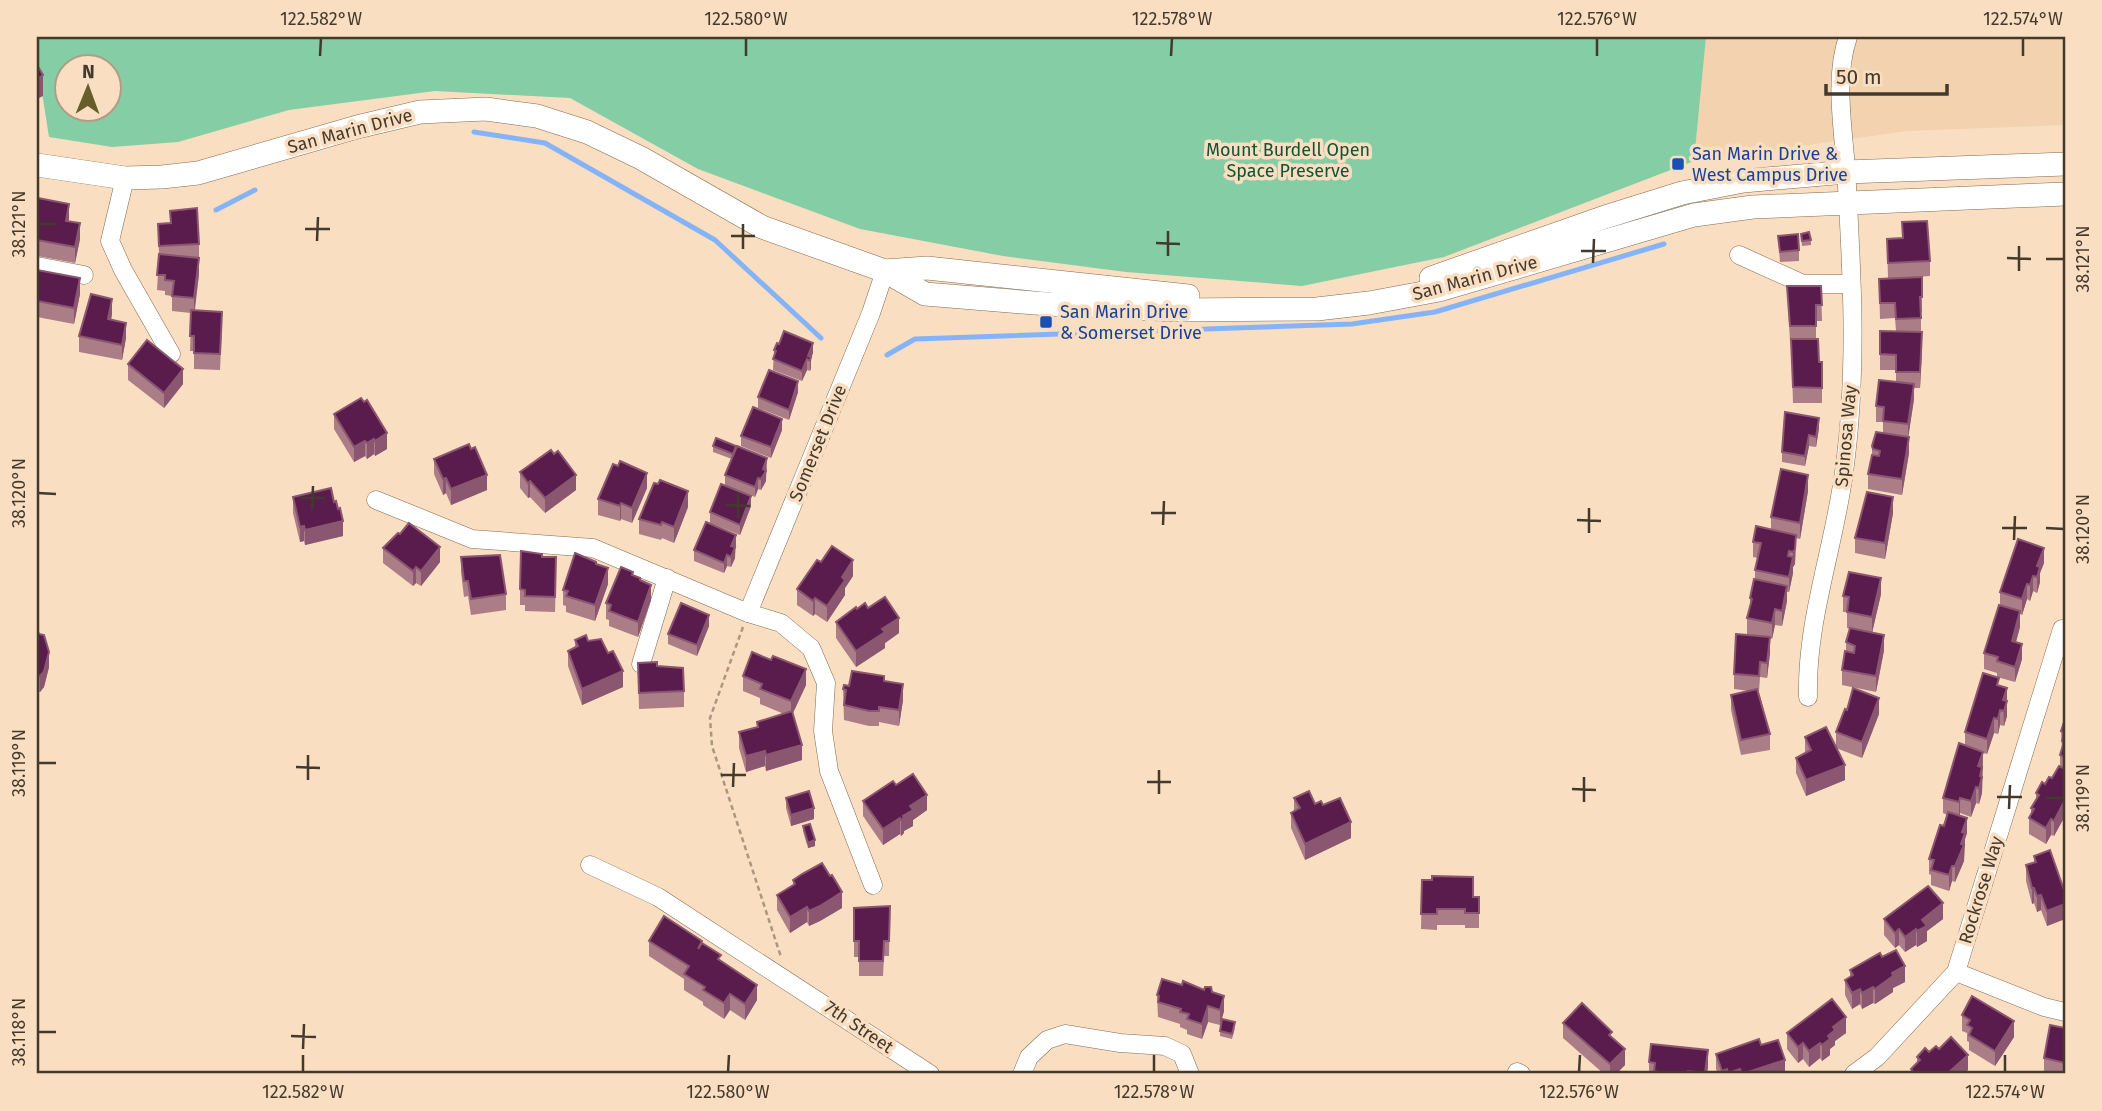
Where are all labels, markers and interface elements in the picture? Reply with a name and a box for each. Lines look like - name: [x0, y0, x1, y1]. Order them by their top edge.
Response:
- text: 122.582°W: [280, 8, 362, 30]
- text: 122.580°W: [704, 8, 788, 30]
- text: 122.578°W: [1132, 8, 1212, 30]
- text: 122.576°W: [1557, 8, 1637, 30]
- text: 122.574°W: [1983, 8, 2063, 30]
- north arrow: [52, 52, 122, 122]
- scale bar: [1826, 52, 1946, 96]
- text: N: [82, 60, 95, 83]
- text: 50 m: [1836, 64, 1882, 90]
- street label: San Marin Drive: [285, 104, 415, 158]
- park label: Mount Burdell Open Space Preserve: [1206, 139, 1370, 182]
- place label: San Marin Drive & West Campus Drive: [1692, 143, 1848, 186]
- marker: San Marin Drive & West Campus Drive: [1670, 156, 1686, 172]
- text: 38.121°N: [8, 190, 30, 258]
- text: 38.121°N: [2072, 225, 2094, 293]
- street label: San Marin Drive: [1410, 251, 1540, 305]
- place label: San Marin Drive & Somerset Drive: [1060, 301, 1202, 344]
- marker: San Marin Drive & Somerset Drive: [1038, 314, 1054, 330]
- street label: Somerset Drive: [785, 381, 851, 505]
- street label: Spinosa Way: [1831, 384, 1861, 488]
- text: 38.120°N: [8, 458, 30, 528]
- text: 38.120°N: [2072, 494, 2094, 564]
- text: 38.119°N: [8, 729, 30, 797]
- text: 38.119°N: [2072, 764, 2094, 832]
- street label: Rockrose Way: [1954, 833, 2008, 947]
- street label: 7th Street: [820, 996, 898, 1058]
- text: 38.118°N: [8, 998, 30, 1066]
- text: 122.582°W: [262, 1081, 344, 1103]
- text: 122.580°W: [686, 1081, 770, 1103]
- text: 122.578°W: [1114, 1081, 1194, 1103]
- text: 122.576°W: [1539, 1081, 1619, 1103]
- text: 122.574°W: [1965, 1081, 2045, 1103]

